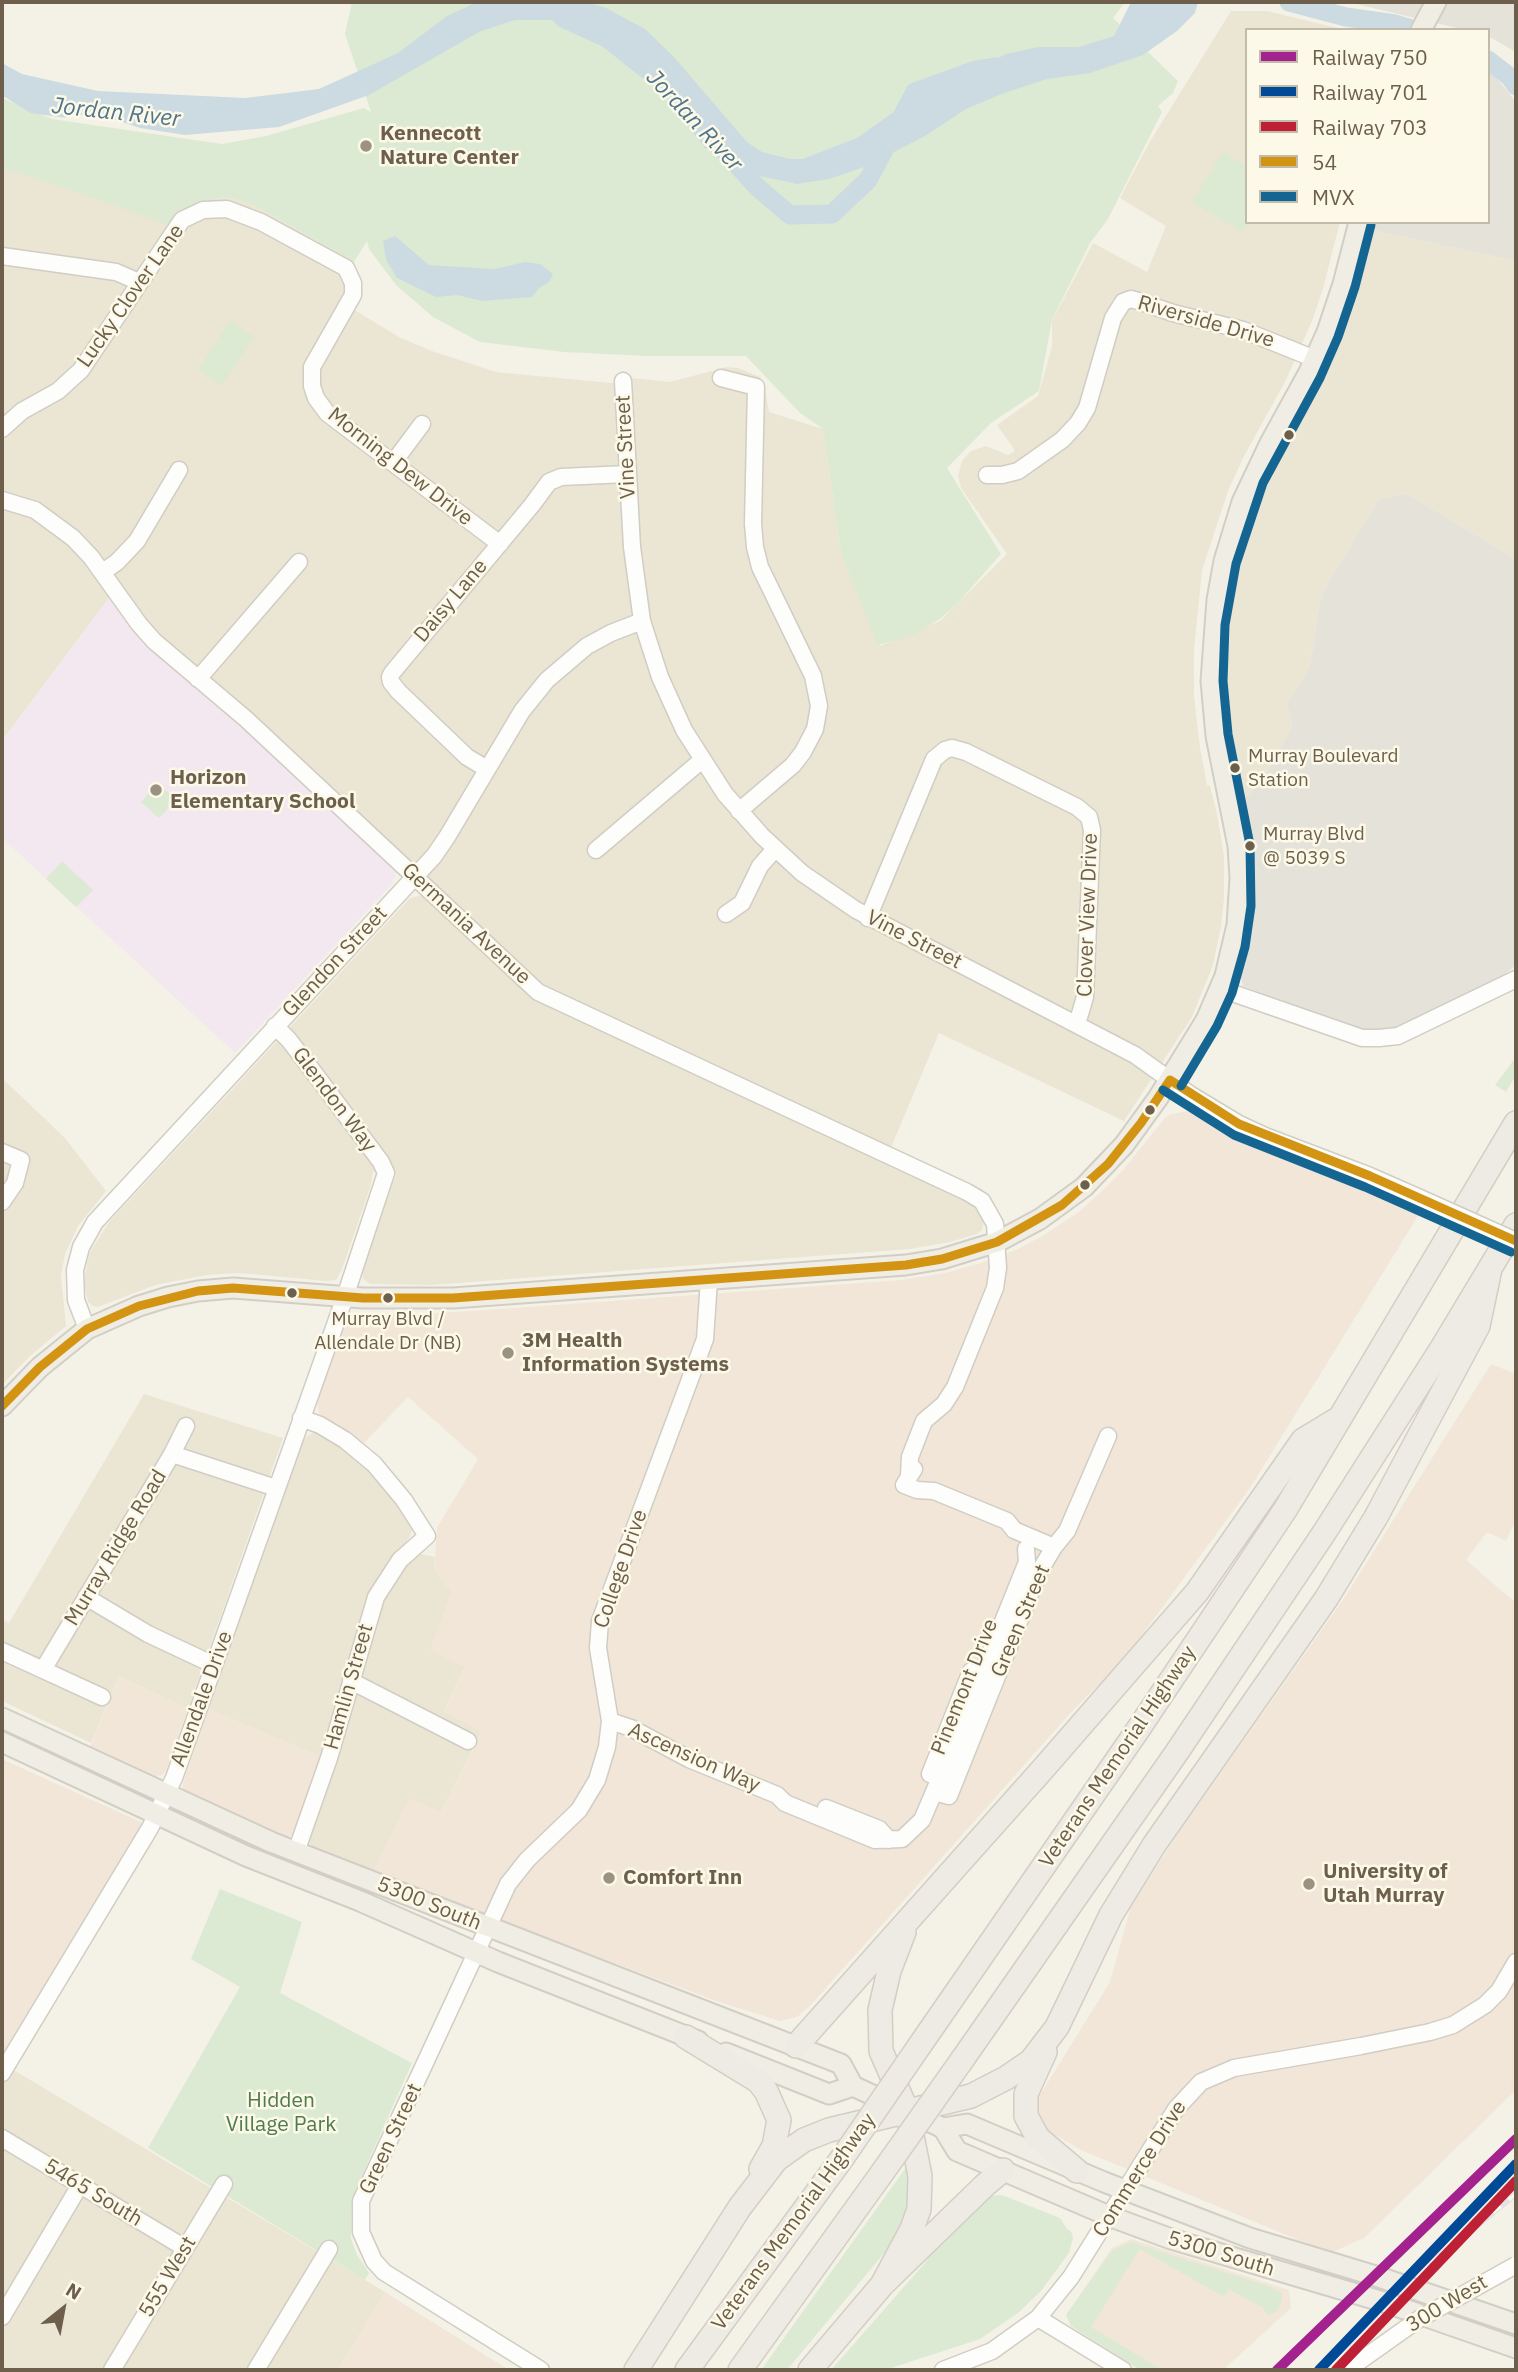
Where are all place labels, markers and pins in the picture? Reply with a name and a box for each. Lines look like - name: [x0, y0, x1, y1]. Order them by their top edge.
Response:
- place label: Kennecott Nature Center: [380, 121, 519, 171]
- marker: Kennecott Nature Center: [358, 138, 374, 154]
- unlabelled marker: [1282, 428, 1296, 442]
- place label: Murray Boulevard Station: [1248, 746, 1399, 790]
- marker: Murray Boulevard Station: [1228, 761, 1242, 775]
- place label: Horizon Elementary School: [170, 765, 355, 815]
- marker: Horizon Elementary School: [148, 782, 164, 798]
- place label: Murray Blvd @ 5039 S: [1263, 824, 1365, 868]
- marker: Murray Blvd @ 5039 S: [1243, 839, 1257, 853]
- unlabelled marker: [1143, 1103, 1157, 1117]
- unlabelled marker: [1078, 1178, 1092, 1192]
- unlabelled marker: [285, 1286, 299, 1300]
- marker: Murray Blvd / Allendale Dr (NB): [381, 1291, 395, 1305]
- place label: Murray Blvd / Allendale Dr (NB): [314, 1309, 462, 1353]
- place label: 3M Health Information Systems: [522, 1328, 729, 1378]
- marker: 3M Health Information Systems: [500, 1345, 516, 1361]
- place label: University of Utah Murray: [1323, 1859, 1448, 1909]
- place label: Comfort Inn: [623, 1865, 742, 1891]
- marker: Comfort Inn: [601, 1870, 617, 1886]
- marker: University of Utah Murray: [1301, 1876, 1317, 1892]

